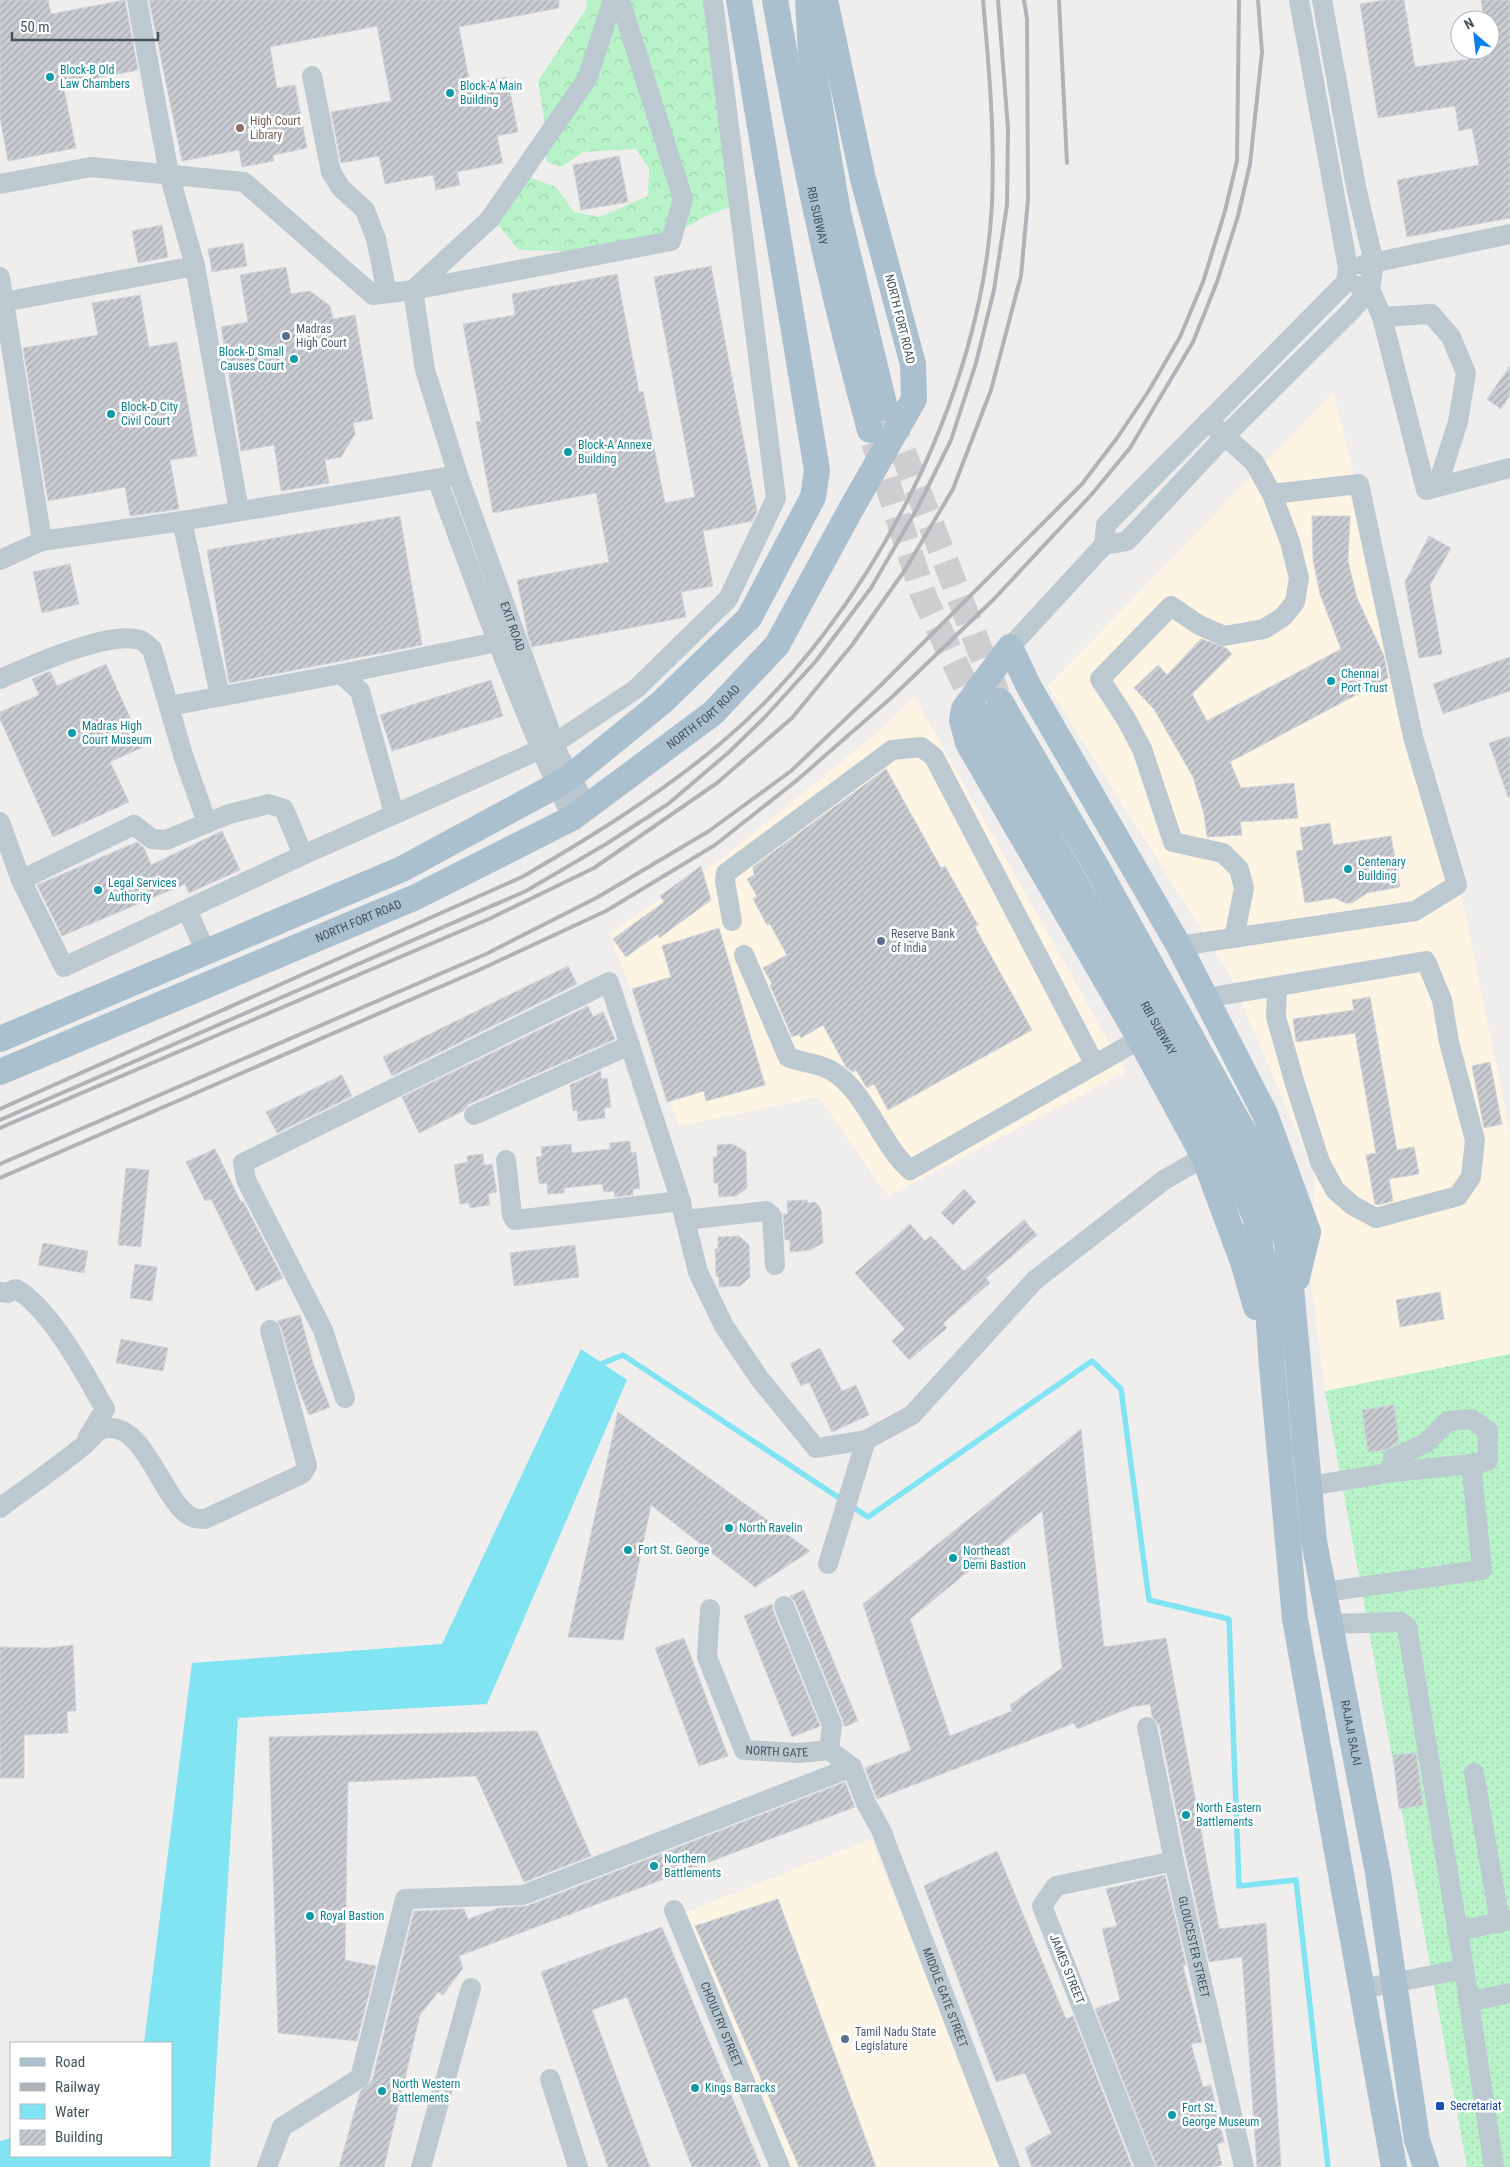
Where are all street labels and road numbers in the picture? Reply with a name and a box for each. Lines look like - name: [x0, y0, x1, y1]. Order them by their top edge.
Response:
- street label: RBI SUBWAY: [804, 185, 831, 247]
- street label: NORTH FORT ROAD: [882, 273, 918, 365]
- street label: EXIT ROAD: [497, 600, 528, 653]
- street label: NORTH FORT ROAD: [664, 682, 743, 752]
- street label: NORTH FORT ROAD: [313, 897, 404, 945]
- street label: RBI SUBWAY: [1138, 999, 1180, 1058]
- street label: RAJAJI SALAI: [1338, 1699, 1364, 1767]
- street label: NORTH GATE: [745, 1743, 809, 1760]
- street label: GLOUCESTER STREET: [1175, 1895, 1212, 1999]
- street label: JAMES STREET: [1047, 1932, 1087, 2006]
- street label: MIDDLE GATE STREET: [920, 1946, 971, 2049]
- street label: CHOULTRY STREET: [697, 1980, 745, 2069]

